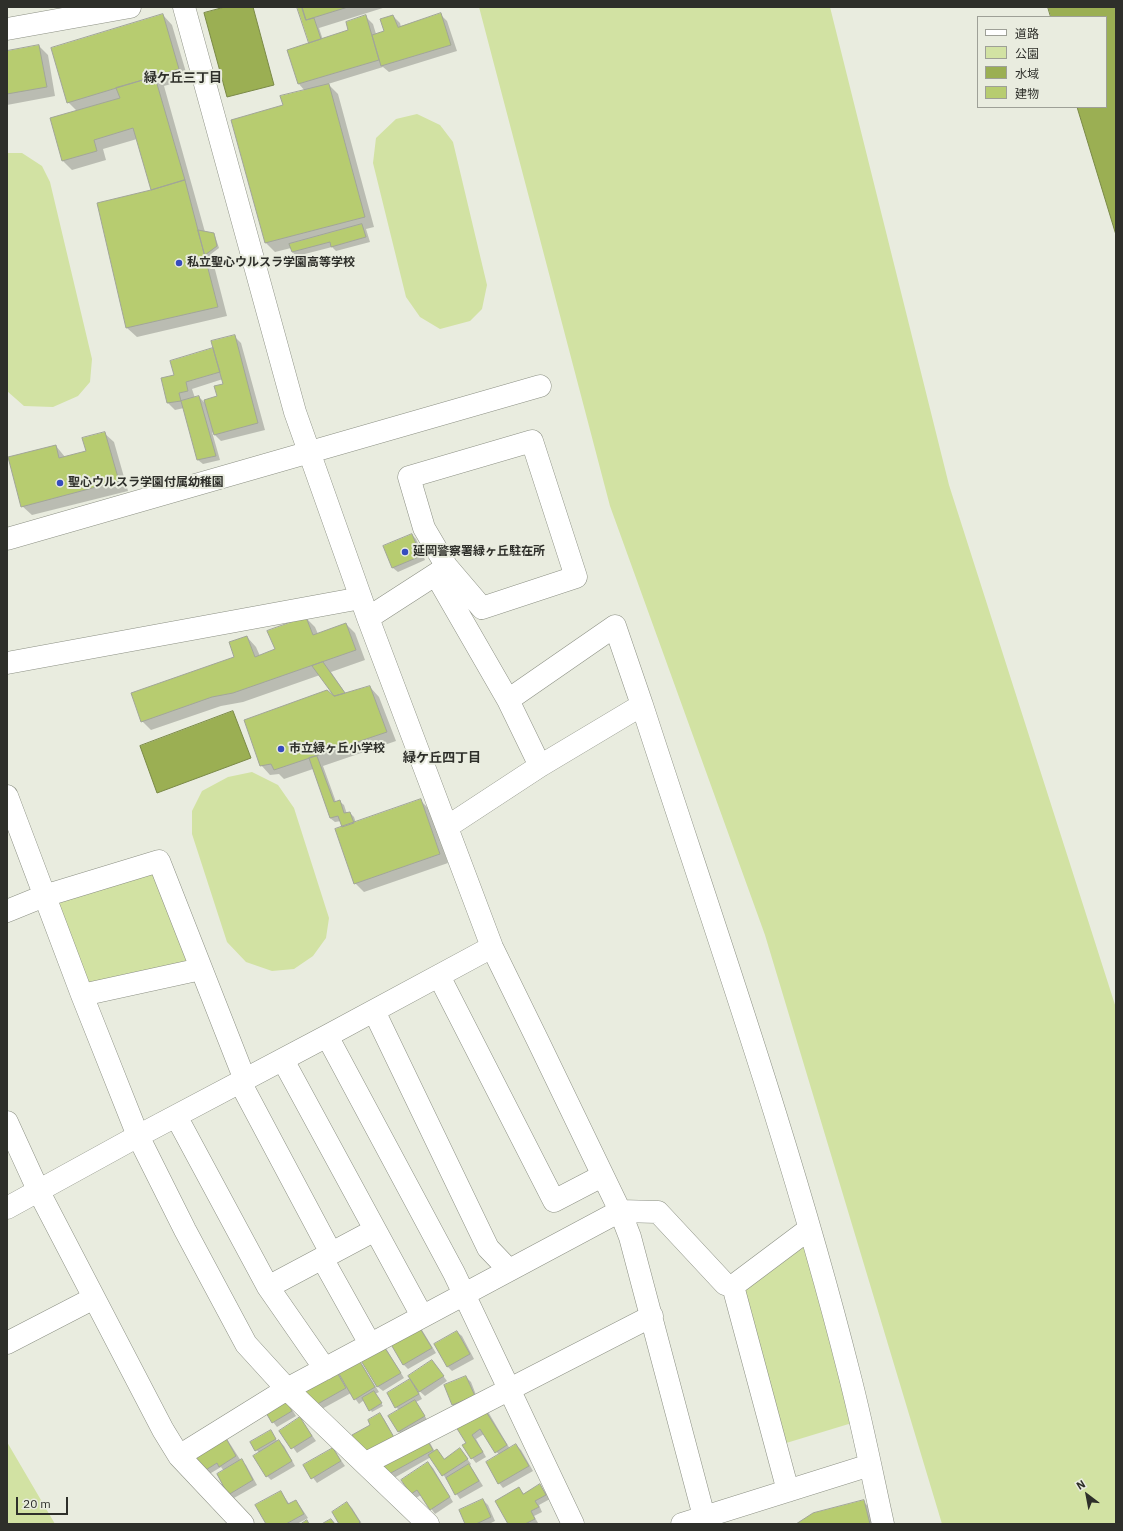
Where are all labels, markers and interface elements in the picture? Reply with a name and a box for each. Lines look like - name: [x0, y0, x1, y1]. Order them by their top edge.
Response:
- legend: [977, 16, 1107, 108]
- text: 道路: [1015, 26, 1039, 41]
- text: 公園: [1015, 46, 1039, 61]
- text: 水域: [1015, 66, 1039, 81]
- district label: 緑ケ丘三丁目: [144, 70, 222, 86]
- text: 建物: [1015, 86, 1039, 101]
- place label: 私立聖心ウルスラ学園高等学校: [187, 256, 355, 270]
- marker: 私立聖心ウルスラ学園高等学校: [174, 258, 184, 268]
- place label: 聖心ウルスラ学園付属幼稚園: [68, 476, 224, 490]
- marker: 聖心ウルスラ学園付属幼稚園: [55, 478, 65, 488]
- place label: 延岡警察署緑ヶ丘駐在所: [413, 545, 545, 559]
- marker: 延岡警察署緑ヶ丘駐在所: [400, 547, 410, 557]
- place label: 市立緑ヶ丘小学校: [289, 742, 385, 756]
- marker: 市立緑ヶ丘小学校: [276, 744, 286, 754]
- district label: 緑ケ丘四丁目: [403, 750, 481, 766]
- north arrow: [1067, 1475, 1107, 1515]
- text: N: [1074, 1477, 1088, 1493]
- scale bar: [18, 1489, 70, 1515]
- text: 20 m: [23, 1496, 51, 1511]

